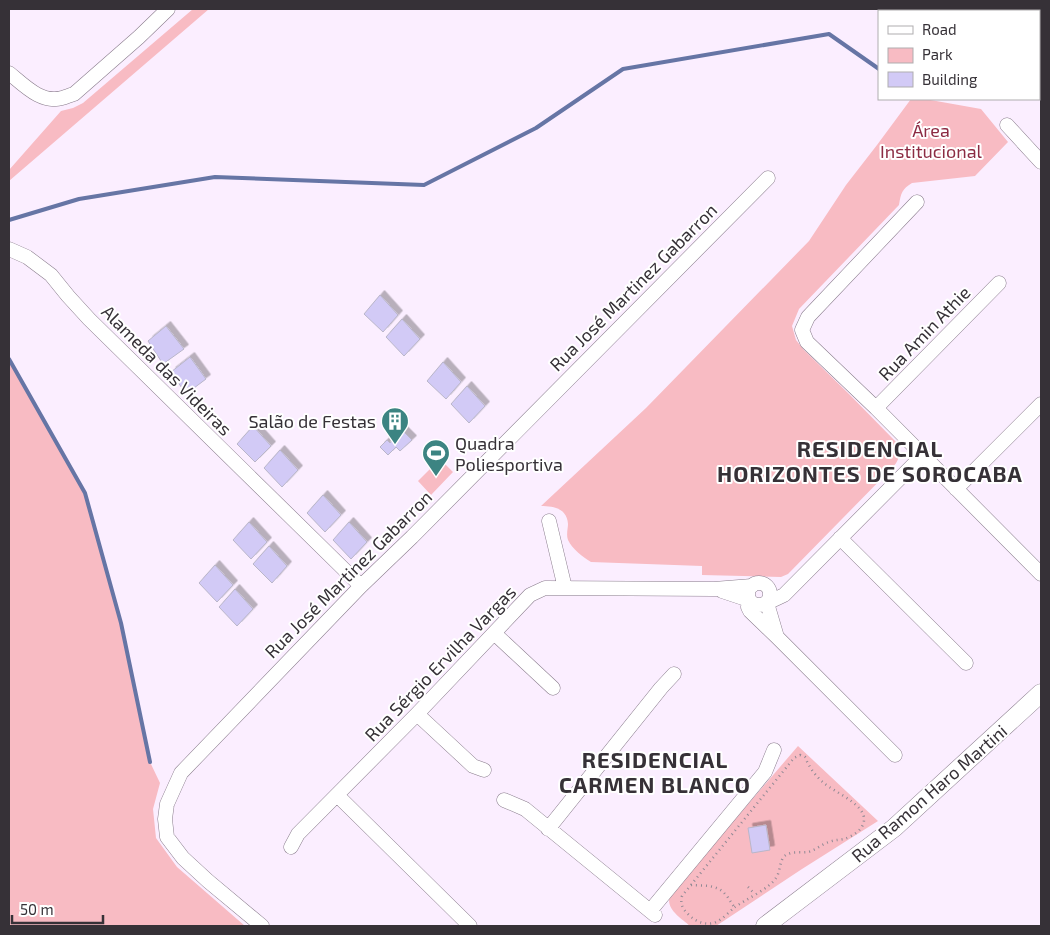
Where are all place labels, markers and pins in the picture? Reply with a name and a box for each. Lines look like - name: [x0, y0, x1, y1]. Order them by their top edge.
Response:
- building icon: Salão de Festas: [380, 406, 410, 445]
- place label: Salão de Festas: [248, 410, 376, 432]
- place label: Quadra Poliesportiva: [455, 432, 563, 475]
- sports icon: Quadra Poliesportiva: [421, 438, 451, 477]

